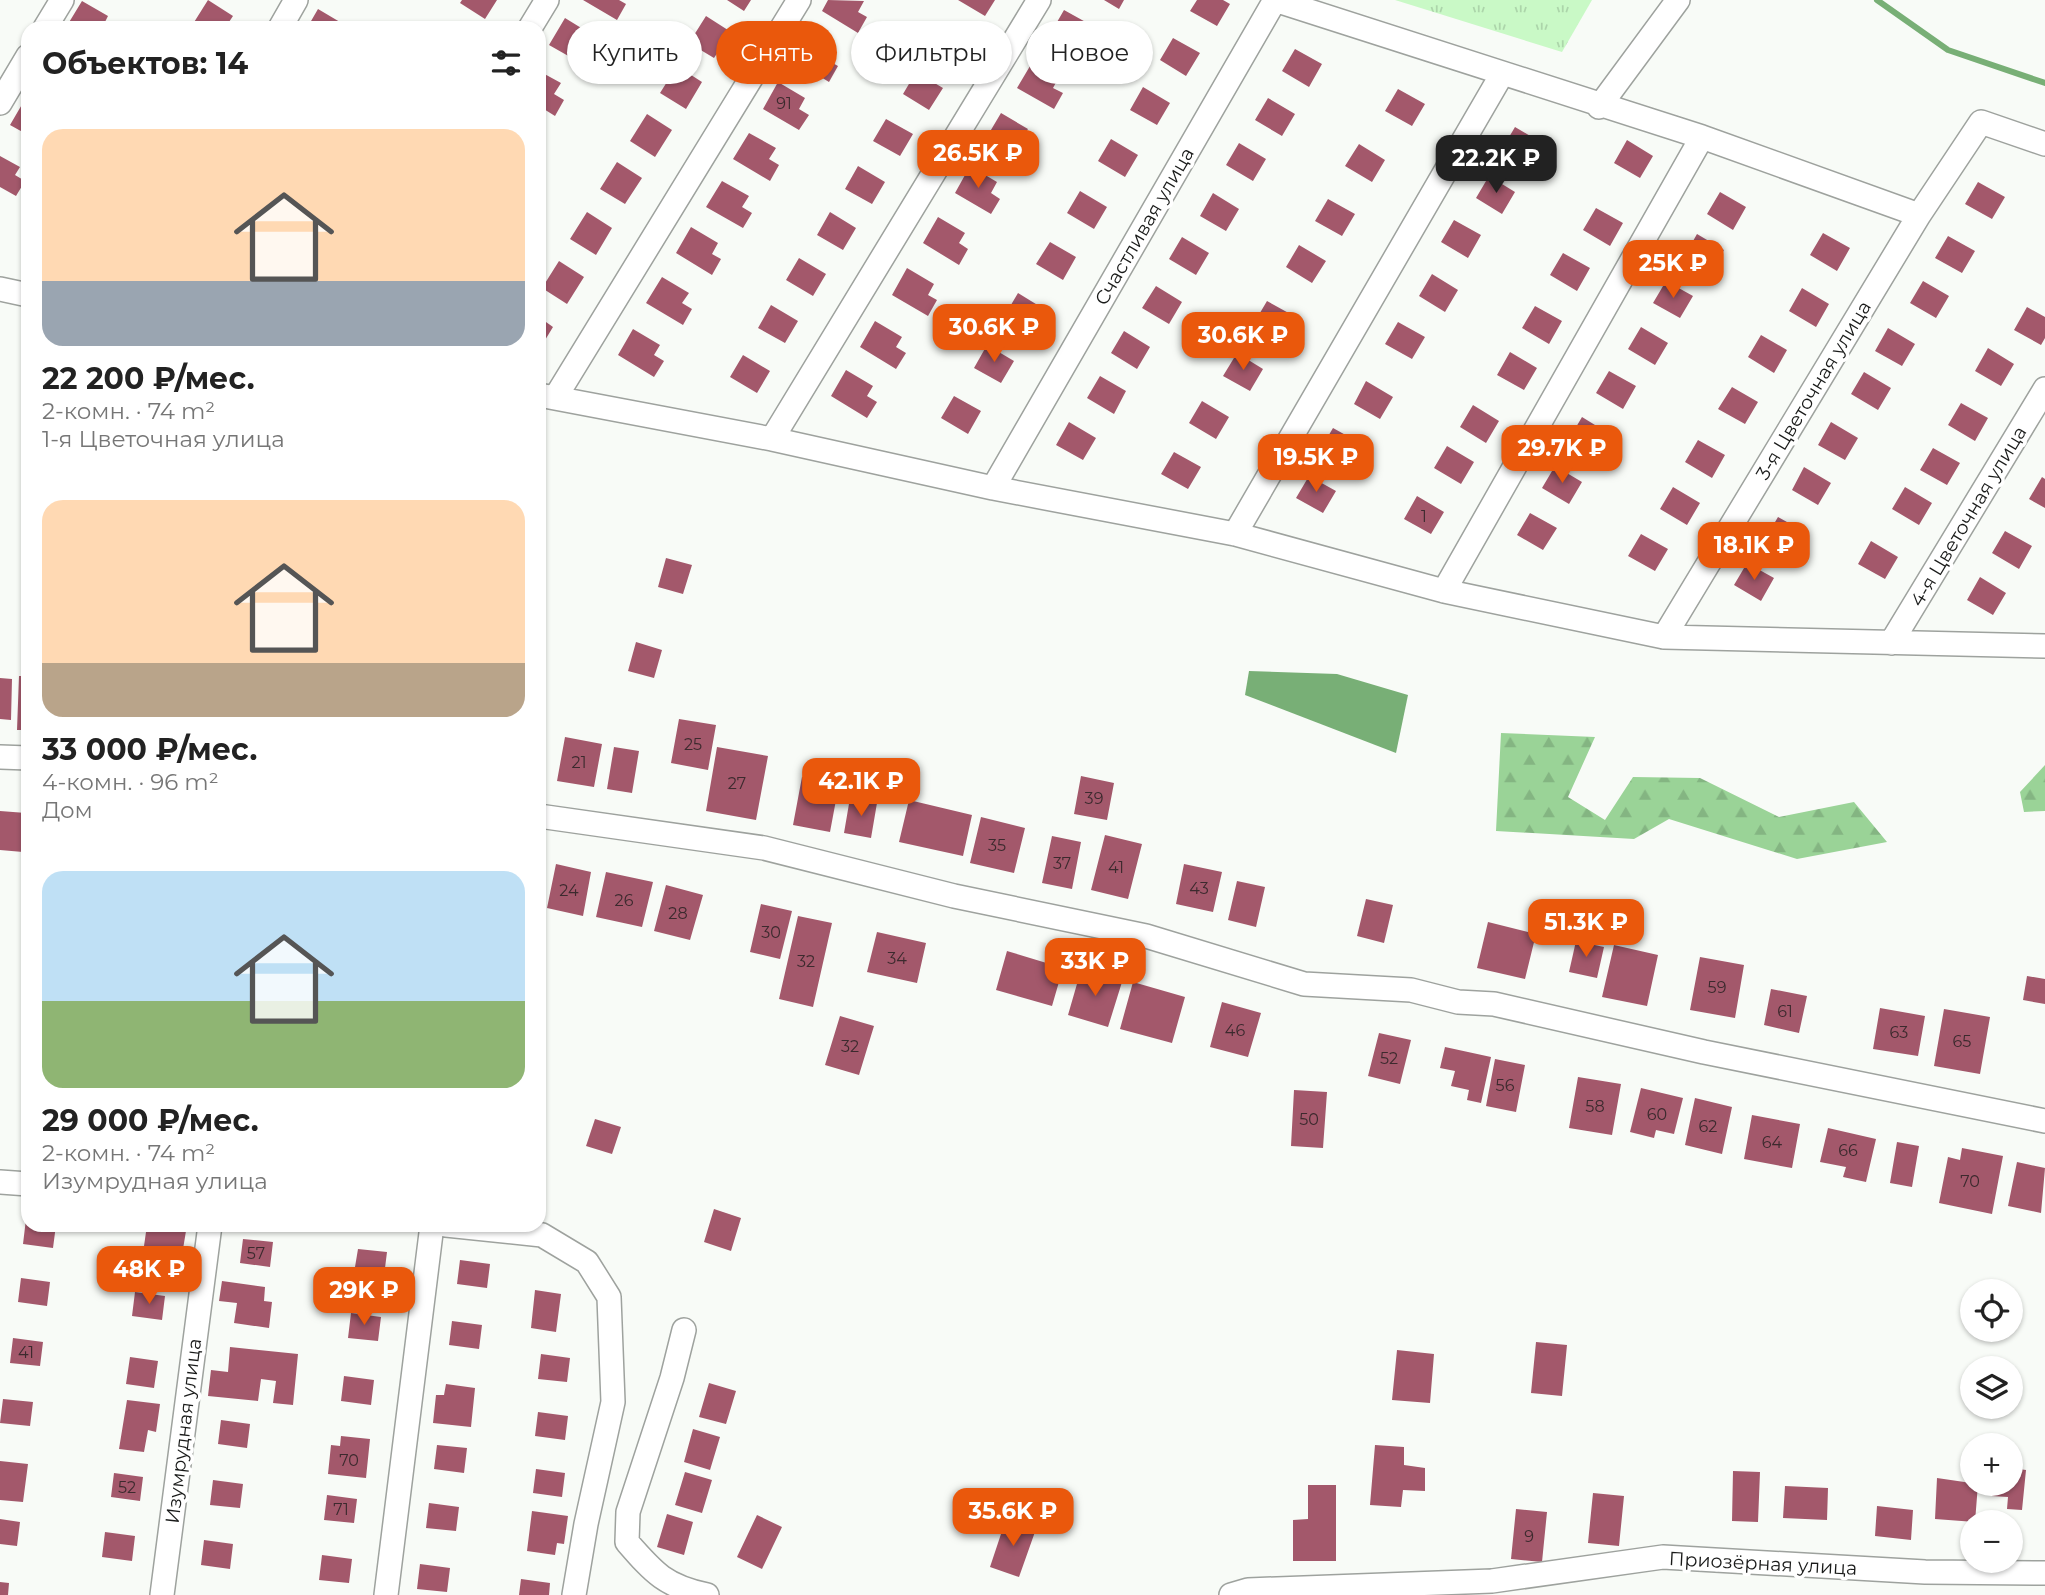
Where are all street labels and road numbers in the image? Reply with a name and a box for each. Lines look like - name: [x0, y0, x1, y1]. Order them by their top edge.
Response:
- street label: Счастливая улица: [1090, 143, 1199, 309]
- street label: 3-я Цветочная улица: [1751, 297, 1876, 484]
- street label: 4-я Цветочная улица: [1905, 422, 2031, 611]
- street label: Изумрудная улица: [161, 1337, 206, 1525]
- street label: Приозёрная улица: [1668, 1547, 1858, 1580]

